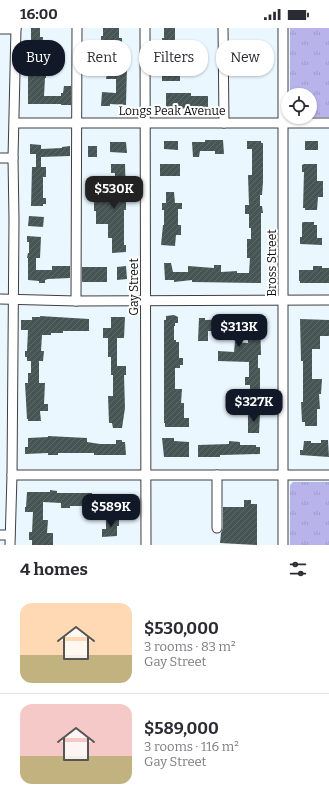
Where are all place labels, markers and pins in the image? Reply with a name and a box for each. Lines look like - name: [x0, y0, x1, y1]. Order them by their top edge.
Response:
- pin: $530K: [86, 176, 142, 210]
- pin: $313K: [211, 314, 267, 348]
- pin: $327K: [226, 389, 282, 423]
- pin: $589K: [83, 494, 139, 528]

